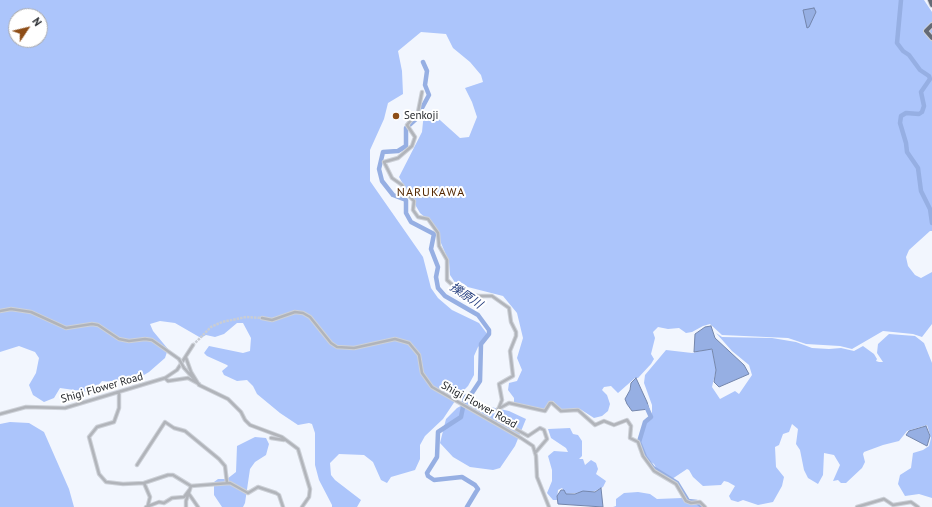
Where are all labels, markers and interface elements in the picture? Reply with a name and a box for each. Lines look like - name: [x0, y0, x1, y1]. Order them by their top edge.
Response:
- north arrow: [8, 8, 48, 48]
- text: N: [29, 15, 45, 29]
- place label: Senkoji: [404, 109, 438, 123]
- marker: Senkoji: [391, 111, 401, 121]
- district label: NARUKAWA: [397, 186, 465, 200]
- water label: 擽原川: [447, 280, 485, 312]
- street label: Shigi Flower Road: [59, 370, 145, 406]
- street label: Shigi Flower Road: [439, 379, 519, 431]

